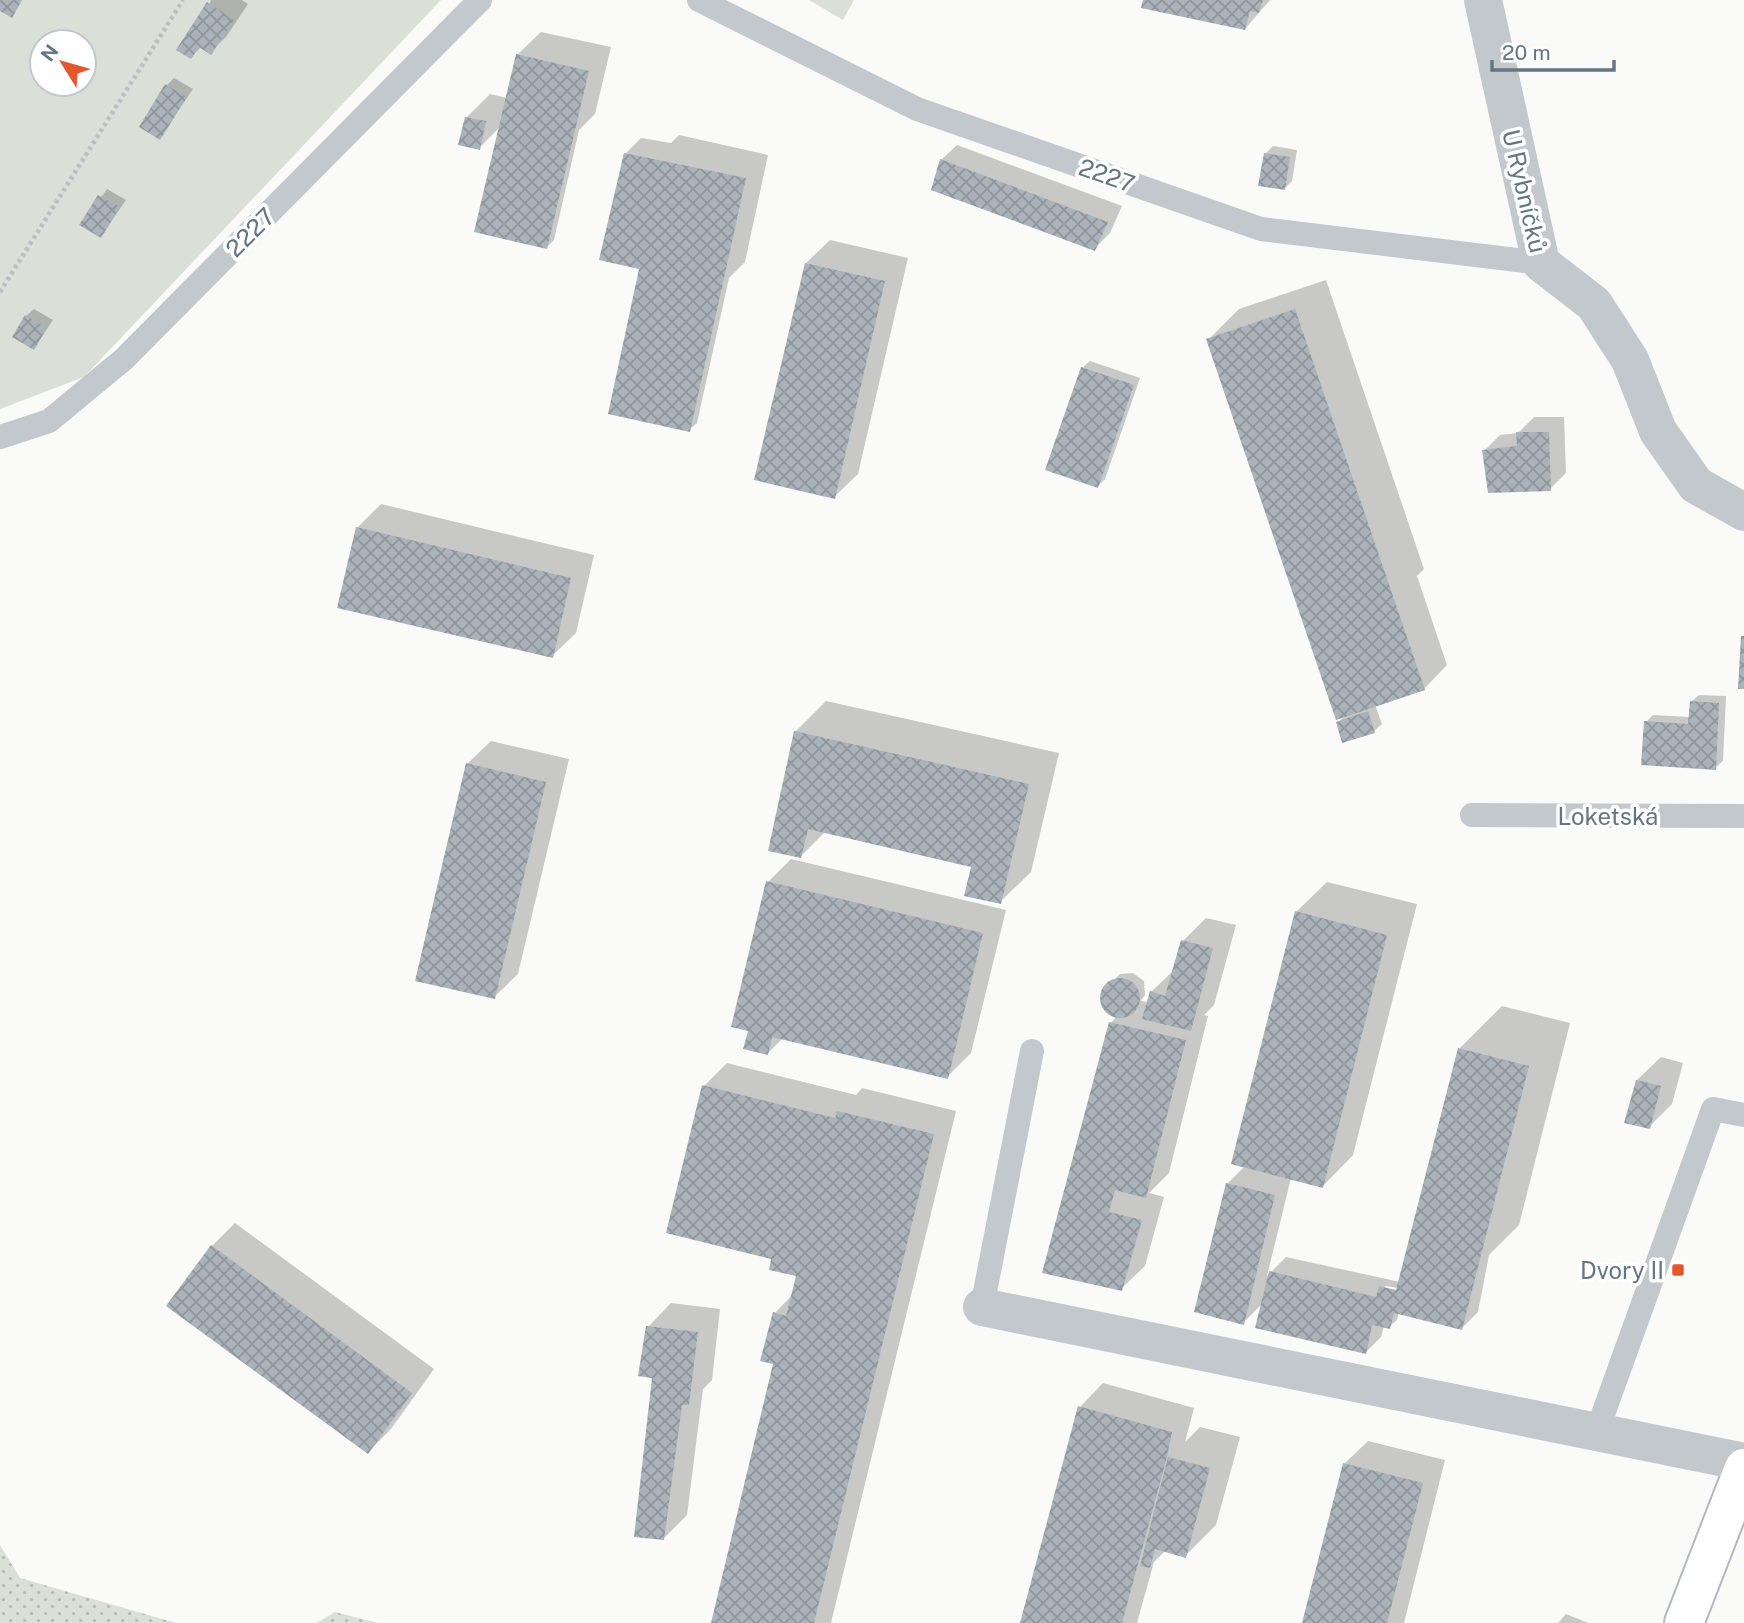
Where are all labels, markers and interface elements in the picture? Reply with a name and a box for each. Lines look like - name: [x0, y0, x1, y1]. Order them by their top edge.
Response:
- north arrow: [28, 28, 98, 98]
- scale bar: [1492, 28, 1614, 72]
- text: N: [36, 40, 63, 65]
- text: 20 m: [1502, 40, 1551, 65]
- street label: U Rybníčků: [1497, 127, 1553, 255]
- street label: 2227: [1075, 152, 1139, 198]
- street label: 2227: [220, 202, 280, 262]
- street label: Loketská: [1558, 802, 1658, 830]
- place label: Dvory II: [1580, 1256, 1664, 1284]
- marker: Dvory II: [1670, 1262, 1686, 1278]

